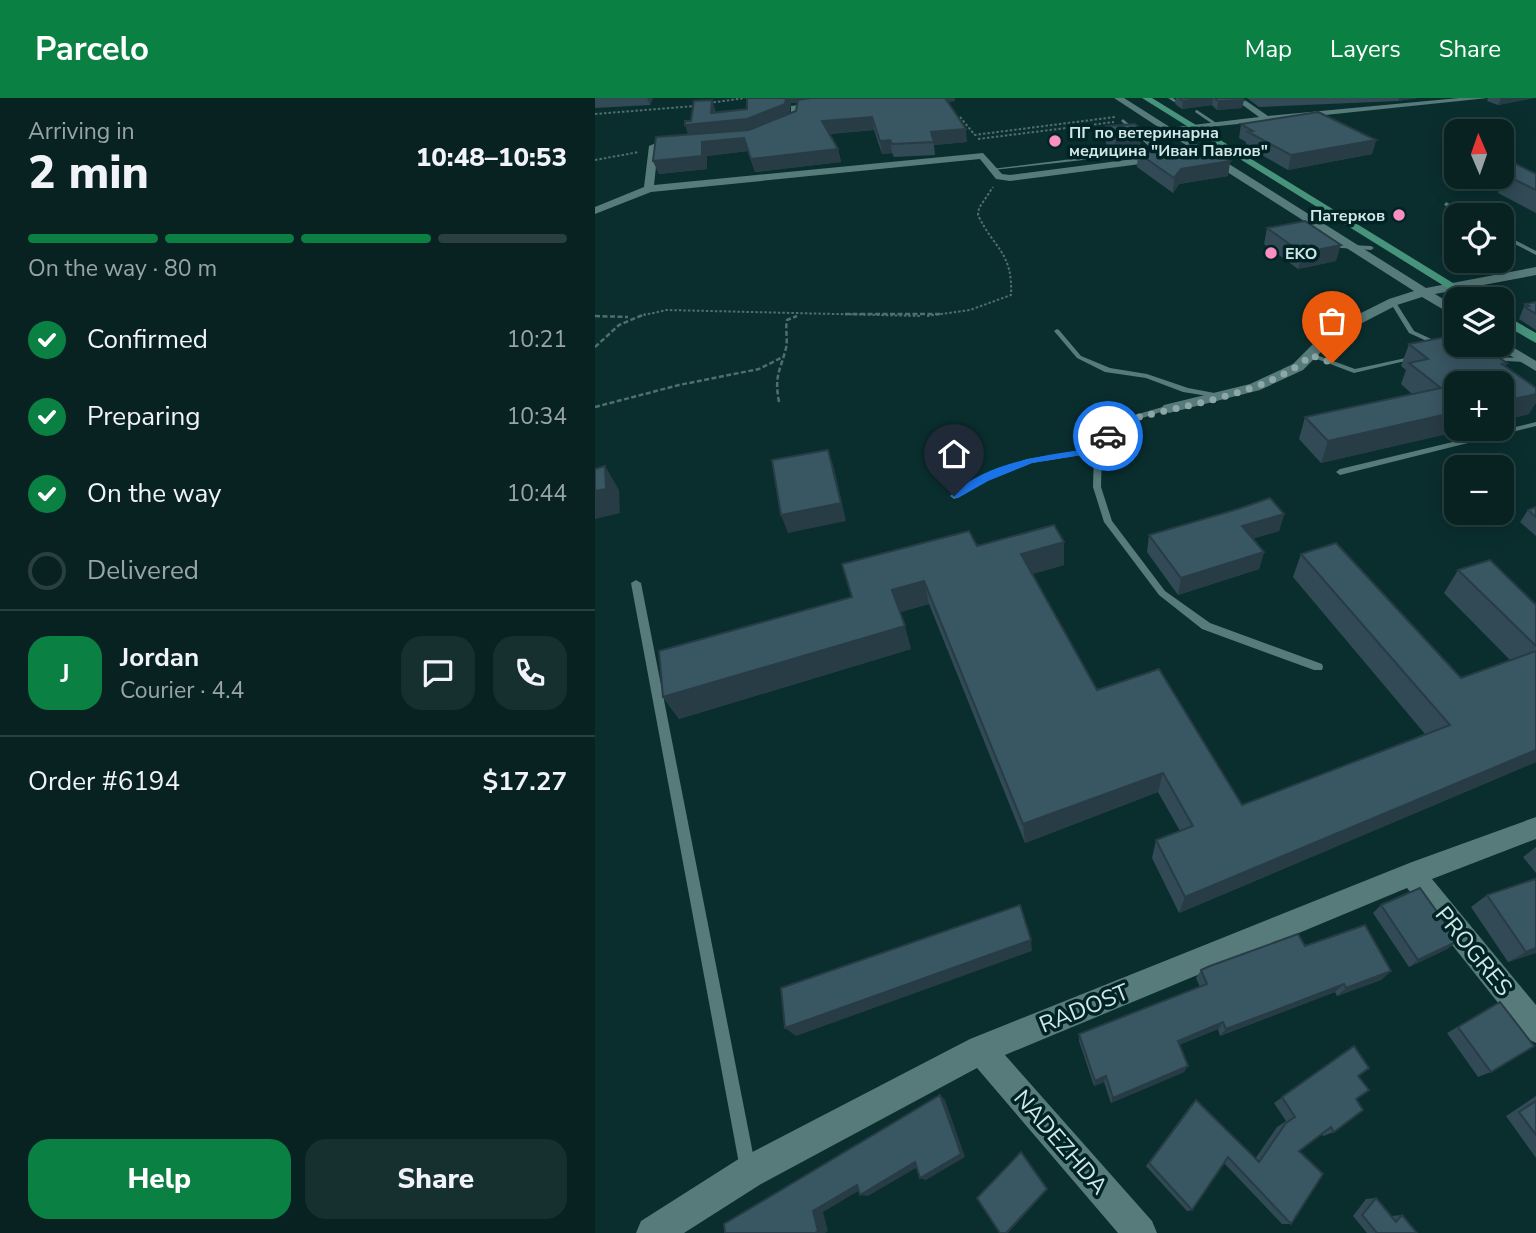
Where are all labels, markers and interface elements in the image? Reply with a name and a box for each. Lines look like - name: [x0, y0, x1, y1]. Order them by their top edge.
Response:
- text: Parcelo: [35, 27, 149, 72]
- text: Map: [1245, 33, 1292, 65]
- text: Layers: [1330, 33, 1401, 65]
- text: Share: [1439, 33, 1501, 65]
- text: Arriving in: [28, 116, 135, 147]
- north arrow: [1444, 119, 1514, 189]
- map controls: [1444, 119, 1514, 525]
- place label: ПГ по ветеринарна медицина "Иван Павлов": [1069, 122, 1268, 162]
- marker: ПГ по ветеринарна медицина "Иван Павлов": [1047, 133, 1063, 149]
- text: 10:48–10:53: [416, 140, 567, 175]
- text: 2 min: [28, 141, 149, 204]
- button: locate: [1444, 203, 1514, 273]
- place label: Патерков: [1310, 205, 1385, 227]
- marker: Патерков: [1391, 207, 1407, 223]
- place label: EKO: [1285, 243, 1317, 265]
- marker: EKO: [1263, 245, 1279, 261]
- text: On the way · 80 m: [28, 253, 217, 284]
- button: layers: [1444, 287, 1514, 357]
- pin: [1302, 291, 1362, 363]
- icon: bag: [1313, 302, 1351, 340]
- icon: check: [28, 321, 66, 359]
- text: Confirmed: [87, 322, 208, 357]
- text: 10:21: [507, 324, 567, 355]
- button: +: [1444, 371, 1514, 441]
- icon: check: [28, 398, 66, 436]
- text: Preparing: [87, 399, 200, 434]
- text: 10:34: [507, 401, 567, 432]
- courier: [1073, 401, 1143, 471]
- icon: car: [1089, 417, 1127, 455]
- pin: [924, 424, 984, 496]
- icon: home: [935, 435, 973, 473]
- button: −: [1444, 455, 1514, 525]
- icon: check: [28, 475, 66, 513]
- text: On the way: [87, 476, 221, 511]
- text: 10:44: [507, 478, 567, 509]
- text: Delivered: [87, 553, 199, 588]
- button: chat: [401, 636, 475, 710]
- button: phone: [493, 636, 567, 710]
- text: Jordan: [120, 640, 199, 675]
- text: J: [60, 656, 70, 691]
- text: Courier · 4.4: [120, 675, 244, 706]
- text: Order #6194: [28, 764, 180, 799]
- text: $17.27: [483, 764, 567, 799]
- street label: PROGRES: [1428, 900, 1519, 1003]
- street label: RADOST: [1035, 976, 1134, 1040]
- street label: NADEZHDA: [1007, 1084, 1115, 1201]
- button: Help: [28, 1139, 291, 1219]
- button: Share: [305, 1139, 567, 1219]

